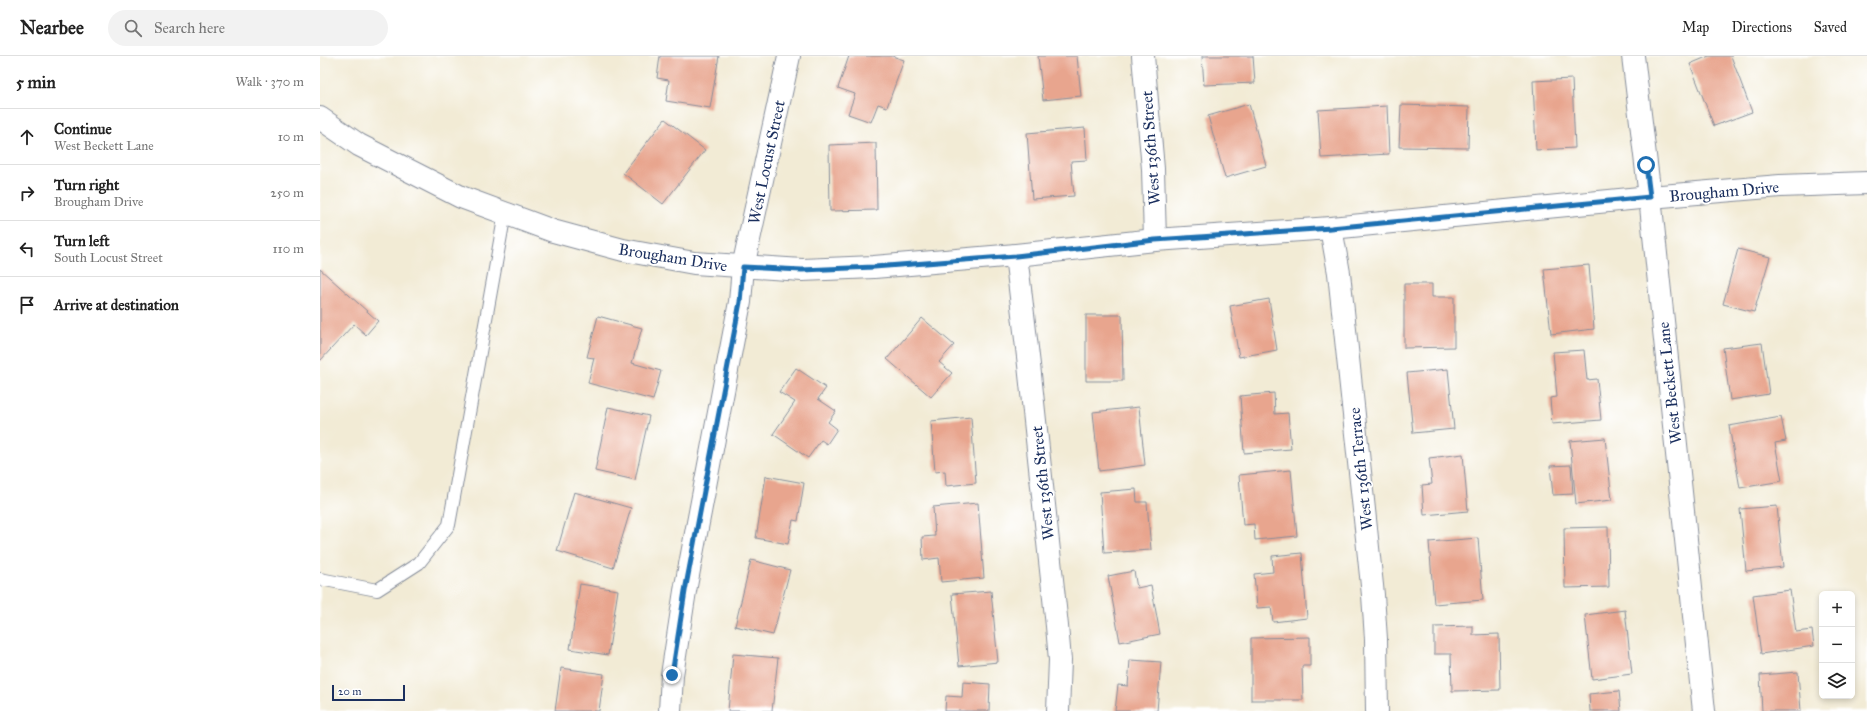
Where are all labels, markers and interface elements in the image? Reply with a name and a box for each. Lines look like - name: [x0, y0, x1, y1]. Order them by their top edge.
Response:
- search box: [108, 10, 388, 46]
- text: Nearbee: [20, 16, 84, 39]
- icon: search: [122, 17, 144, 39]
- text: Search here: [154, 19, 225, 37]
- text: Map: [1682, 19, 1709, 36]
- text: Directions: [1731, 19, 1792, 36]
- text: Saved: [1814, 19, 1847, 36]
- text: 5 min: [16, 72, 56, 93]
- text: Walk · 370 m: [235, 74, 304, 90]
- street label: West 136th Street: [1137, 90, 1164, 206]
- street label: West Locust Street: [744, 98, 789, 226]
- text: Continue: [54, 120, 112, 138]
- icon: ahead: [16, 126, 38, 148]
- text: 10 m: [278, 129, 304, 145]
- text: West Beckett Lane: [54, 138, 154, 154]
- route start: [1637, 156, 1655, 174]
- text: Turn right: [54, 176, 119, 194]
- street label: Brougham Drive: [1668, 177, 1780, 207]
- icon: right: [16, 182, 38, 204]
- text: 250 m: [270, 185, 304, 201]
- text: Brougham Drive: [54, 194, 143, 210]
- text: Turn left: [54, 232, 110, 250]
- icon: left: [16, 238, 38, 260]
- street label: Brougham Drive: [617, 239, 729, 277]
- text: 110 m: [272, 241, 304, 257]
- text: South Locust Street: [54, 250, 163, 266]
- icon: arrive: [16, 294, 38, 316]
- text: Arrive at destination: [54, 296, 179, 314]
- street label: West Beckett Lane: [1654, 321, 1685, 445]
- street label: West 136th Terrace: [1345, 406, 1376, 531]
- street label: West 136th Street: [1027, 425, 1058, 541]
- map controls: [1819, 591, 1855, 699]
- button: +: [1819, 591, 1855, 627]
- button: −: [1819, 627, 1855, 663]
- button: layers: [1819, 663, 1855, 699]
- route end: [663, 666, 681, 684]
- scale bar: [332, 683, 405, 702]
- text: 20 m: [338, 685, 361, 698]

